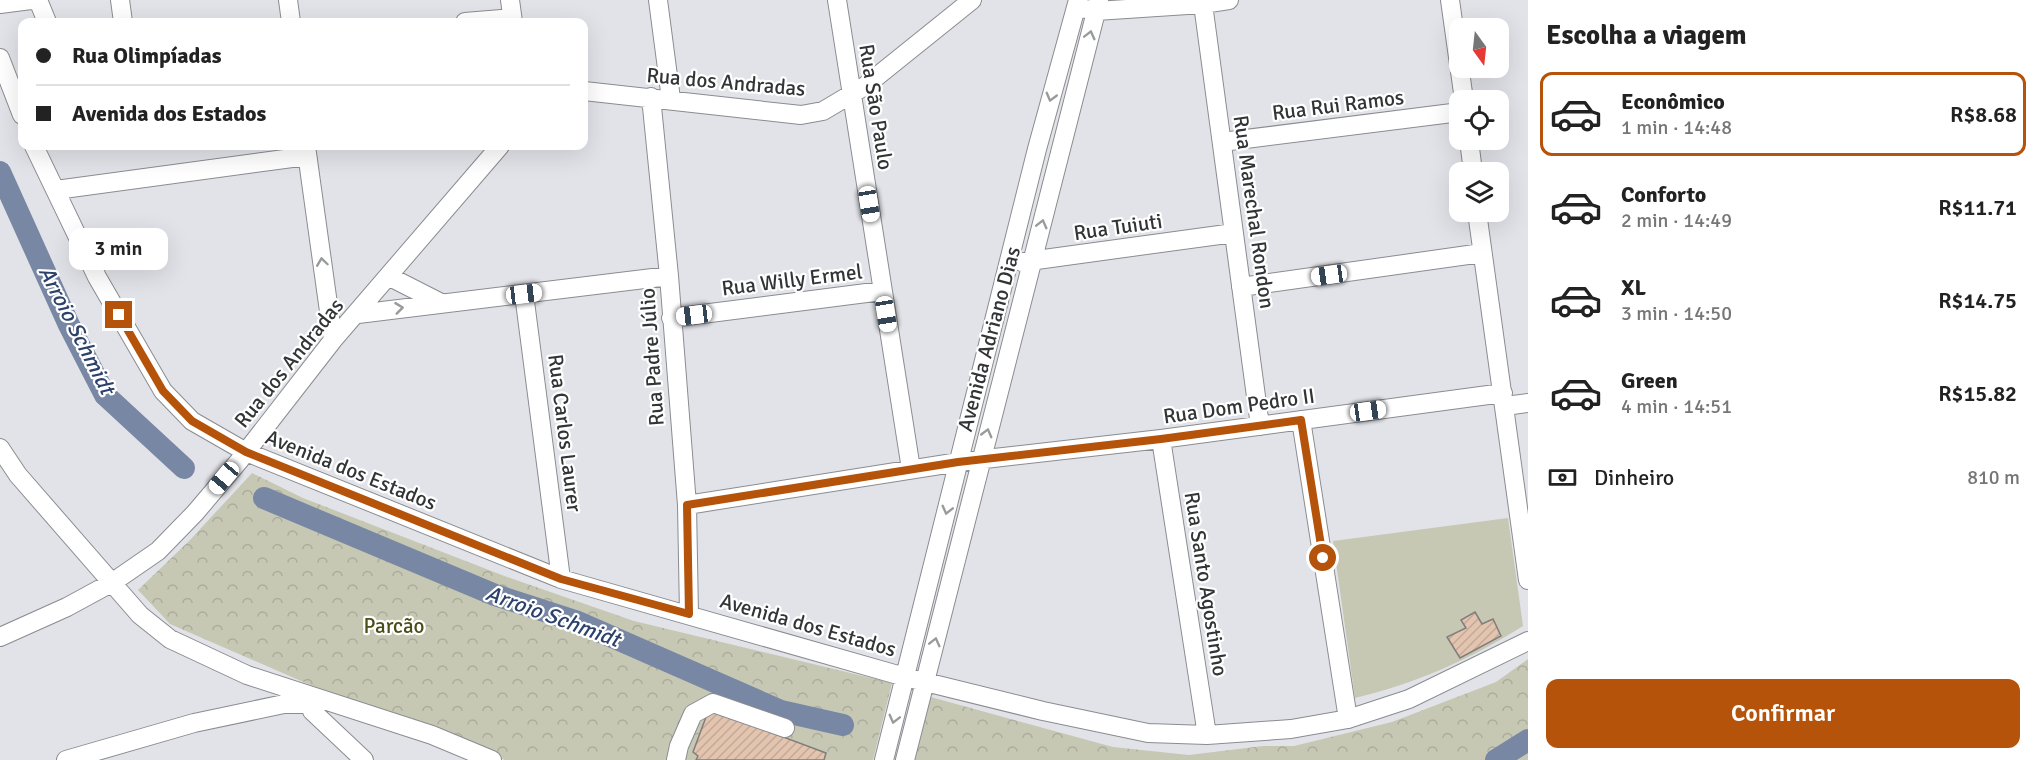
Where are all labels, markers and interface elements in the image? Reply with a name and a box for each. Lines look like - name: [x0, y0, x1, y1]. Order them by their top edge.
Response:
- north arrow: [1449, 18, 1509, 78]
- map controls: [1449, 18, 1509, 222]
- text: Escolha a viagem: [1546, 19, 1747, 52]
- one-way arrow: [1083, 30, 1096, 40]
- text: Rua Olimpíadas: [72, 42, 221, 69]
- street label: Rua São Paulo: [853, 42, 899, 172]
- street label: Rua dos Andradas: [646, 62, 806, 102]
- street label: Rua Rui Ramos: [1271, 84, 1405, 126]
- icon: car: [1549, 87, 1603, 141]
- text: Econômico: [1621, 88, 1725, 115]
- button: locate: [1449, 90, 1509, 150]
- one-way arrow: [1046, 91, 1058, 102]
- text: Avenida dos Estados: [72, 100, 266, 127]
- text: R$8.68: [1950, 101, 2017, 128]
- street label: Rua Marechal Rondon: [1228, 113, 1280, 311]
- text: 1 min · 14:48: [1621, 115, 1732, 140]
- button: layers: [1449, 162, 1509, 222]
- icon: car: [1549, 180, 1603, 234]
- text: Conforto: [1621, 181, 1706, 208]
- car: [857, 185, 881, 223]
- text: R$11.71: [1938, 194, 2017, 221]
- street label: Rua Tuiuti: [1072, 208, 1164, 246]
- text: 2 min · 14:49: [1621, 208, 1732, 233]
- one-way arrow: [1034, 219, 1047, 229]
- callout: 3 min: [70, 228, 168, 270]
- text: 3 min: [95, 236, 142, 261]
- street label: Avenida Adriano Dias: [952, 244, 1026, 434]
- one-way arrow: [316, 257, 328, 266]
- street label: Rua Willy Ermel: [720, 258, 864, 302]
- water label: Arroio Schmidt: [33, 261, 122, 401]
- car: [1310, 264, 1348, 286]
- icon: car: [1549, 273, 1603, 327]
- text: XL: [1621, 274, 1646, 301]
- car: [505, 283, 543, 305]
- street label: Rua Padre Júlio: [634, 287, 670, 427]
- text: R$14.75: [1938, 287, 2017, 314]
- street label: Rua dos Andradas: [229, 293, 349, 433]
- car: [874, 295, 898, 333]
- route end: [105, 301, 132, 328]
- text: 3 min · 14:50: [1621, 301, 1732, 326]
- one-way arrow: [394, 303, 404, 315]
- car: [675, 304, 713, 326]
- street label: Rua Carlos Laurer: [542, 353, 588, 514]
- icon: car: [1549, 366, 1603, 420]
- text: Green: [1621, 367, 1678, 394]
- text: R$15.82: [1938, 380, 2017, 407]
- street label: Rua Dom Pedro II: [1161, 382, 1317, 430]
- text: 4 min · 14:51: [1621, 394, 1732, 419]
- car: [1349, 400, 1387, 422]
- street label: Avenida dos Estados: [262, 424, 440, 516]
- one-way arrow: [980, 428, 993, 438]
- car: [206, 458, 242, 498]
- icon: cash: [1546, 461, 1579, 494]
- text: Dinheiro: [1594, 464, 1674, 491]
- text: 810 m: [1967, 465, 2020, 490]
- street label: Rua Santo Agostinho: [1179, 490, 1233, 678]
- one-way arrow: [941, 505, 954, 515]
- route start: [1309, 544, 1336, 571]
- water label: Arroio Schmidt: [482, 579, 626, 653]
- street label: Avenida dos Estados: [717, 587, 899, 663]
- park label: Parcão: [364, 613, 424, 639]
- one-way arrow: [927, 637, 940, 647]
- button: Confirmar: [1546, 679, 2020, 748]
- one-way arrow: [889, 714, 902, 724]

